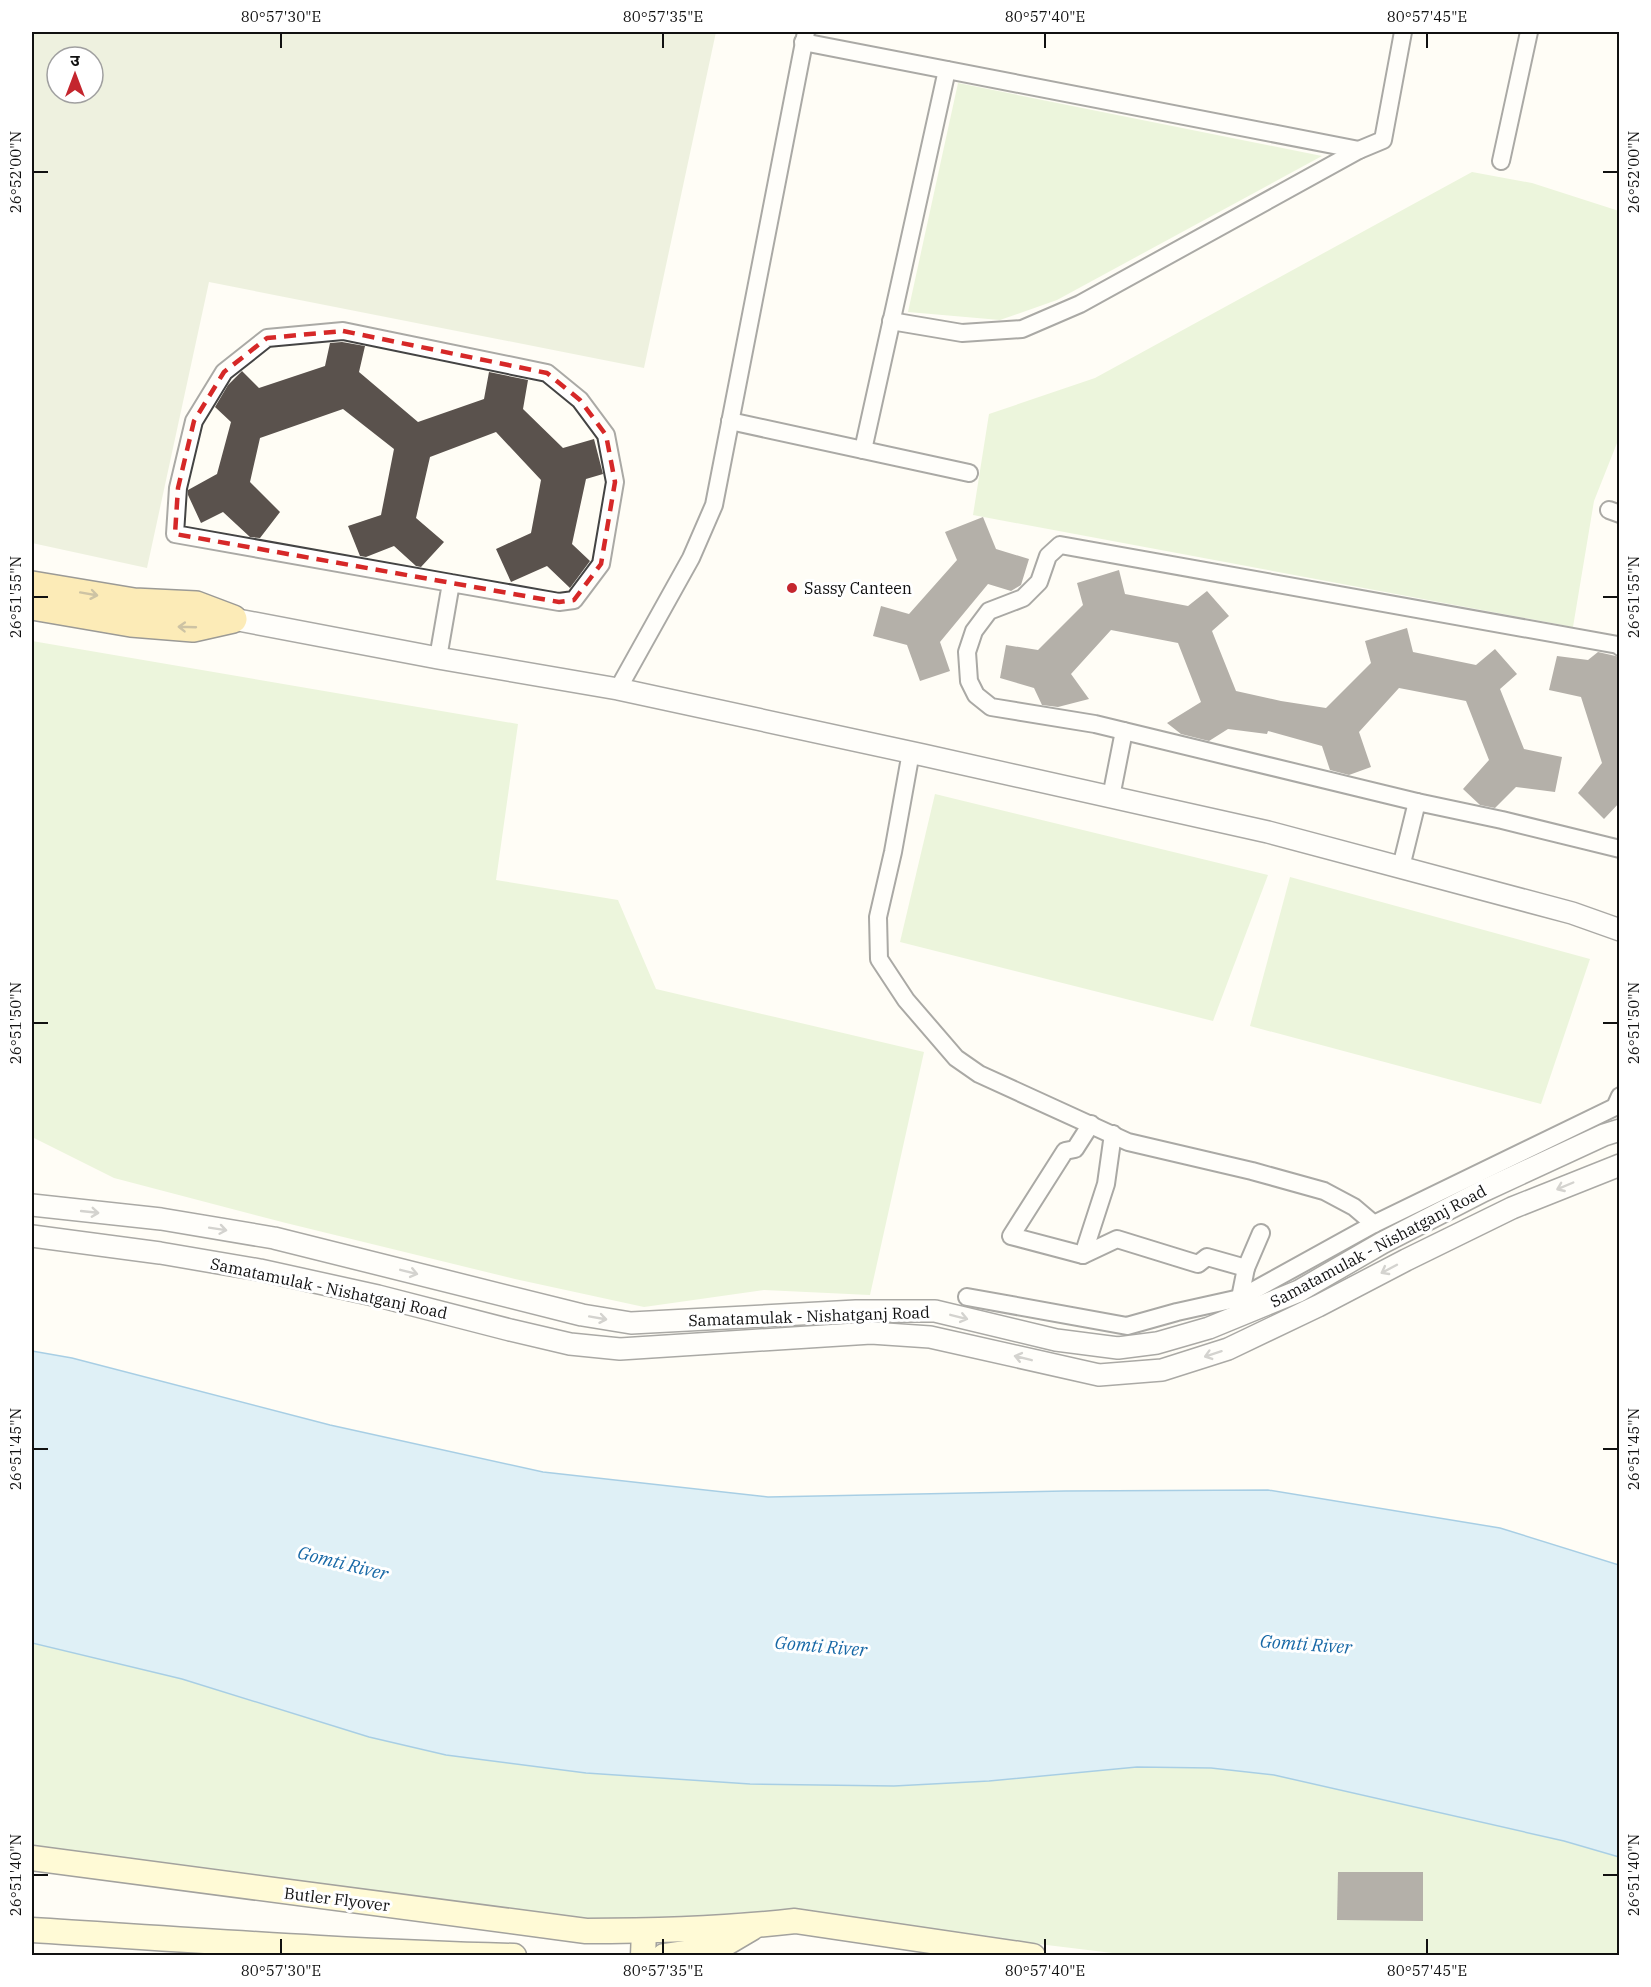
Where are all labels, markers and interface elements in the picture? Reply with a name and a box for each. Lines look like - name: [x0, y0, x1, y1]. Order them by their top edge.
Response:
- text: 80°57'30"E: [241, 7, 321, 26]
- text: 80°57'35"E: [623, 7, 703, 26]
- text: 80°57'40"E: [1005, 7, 1085, 26]
- text: 80°57'45"E: [1387, 7, 1467, 26]
- north arrow: [45, 45, 105, 105]
- text: उ: [70, 50, 80, 70]
- text: 26°52'00"N: [6, 131, 25, 213]
- text: 26°52'00"N: [1624, 131, 1643, 213]
- text: 26°51'55"N: [6, 556, 25, 638]
- text: 26°51'55"N: [1624, 556, 1643, 638]
- place label: Sassy Canteen: [804, 578, 912, 598]
- marker: Sassy Canteen: [785, 581, 799, 595]
- one-way arrow: [79, 589, 99, 600]
- one-way arrow: [177, 621, 197, 633]
- text: 26°51'50"N: [6, 982, 25, 1064]
- text: 26°51'50"N: [1624, 982, 1643, 1064]
- street label: Samatamulak - Nishatganj Road: [1267, 1180, 1490, 1312]
- one-way arrow: [1557, 1181, 1575, 1192]
- one-way arrow: [79, 1206, 99, 1217]
- one-way arrow: [208, 1224, 228, 1235]
- street label: Samatamulak - Nishatganj Road: [209, 1253, 450, 1323]
- one-way arrow: [1380, 1264, 1398, 1275]
- one-way arrow: [399, 1266, 418, 1278]
- street label: Samatamulak - Nishatganj Road: [688, 1302, 930, 1330]
- one-way arrow: [950, 1312, 969, 1324]
- one-way arrow: [588, 1313, 607, 1324]
- one-way arrow: [1204, 1349, 1223, 1360]
- one-way arrow: [1014, 1352, 1033, 1364]
- text: 26°51'45"N: [6, 1408, 25, 1490]
- text: 26°51'45"N: [1624, 1408, 1643, 1490]
- water label: Gomti River: [295, 1541, 392, 1586]
- water label: Gomti River: [1259, 1629, 1354, 1659]
- water label: Gomti River: [774, 1631, 869, 1662]
- text: 26°51'40"N: [6, 1834, 25, 1916]
- text: 26°51'40"N: [1624, 1834, 1643, 1916]
- street label: Butler Flyover: [283, 1883, 391, 1915]
- text: 80°57'30"E: [241, 1961, 321, 1980]
- text: 80°57'35"E: [623, 1961, 703, 1980]
- text: 80°57'40"E: [1005, 1961, 1085, 1980]
- text: 80°57'45"E: [1387, 1961, 1467, 1980]

